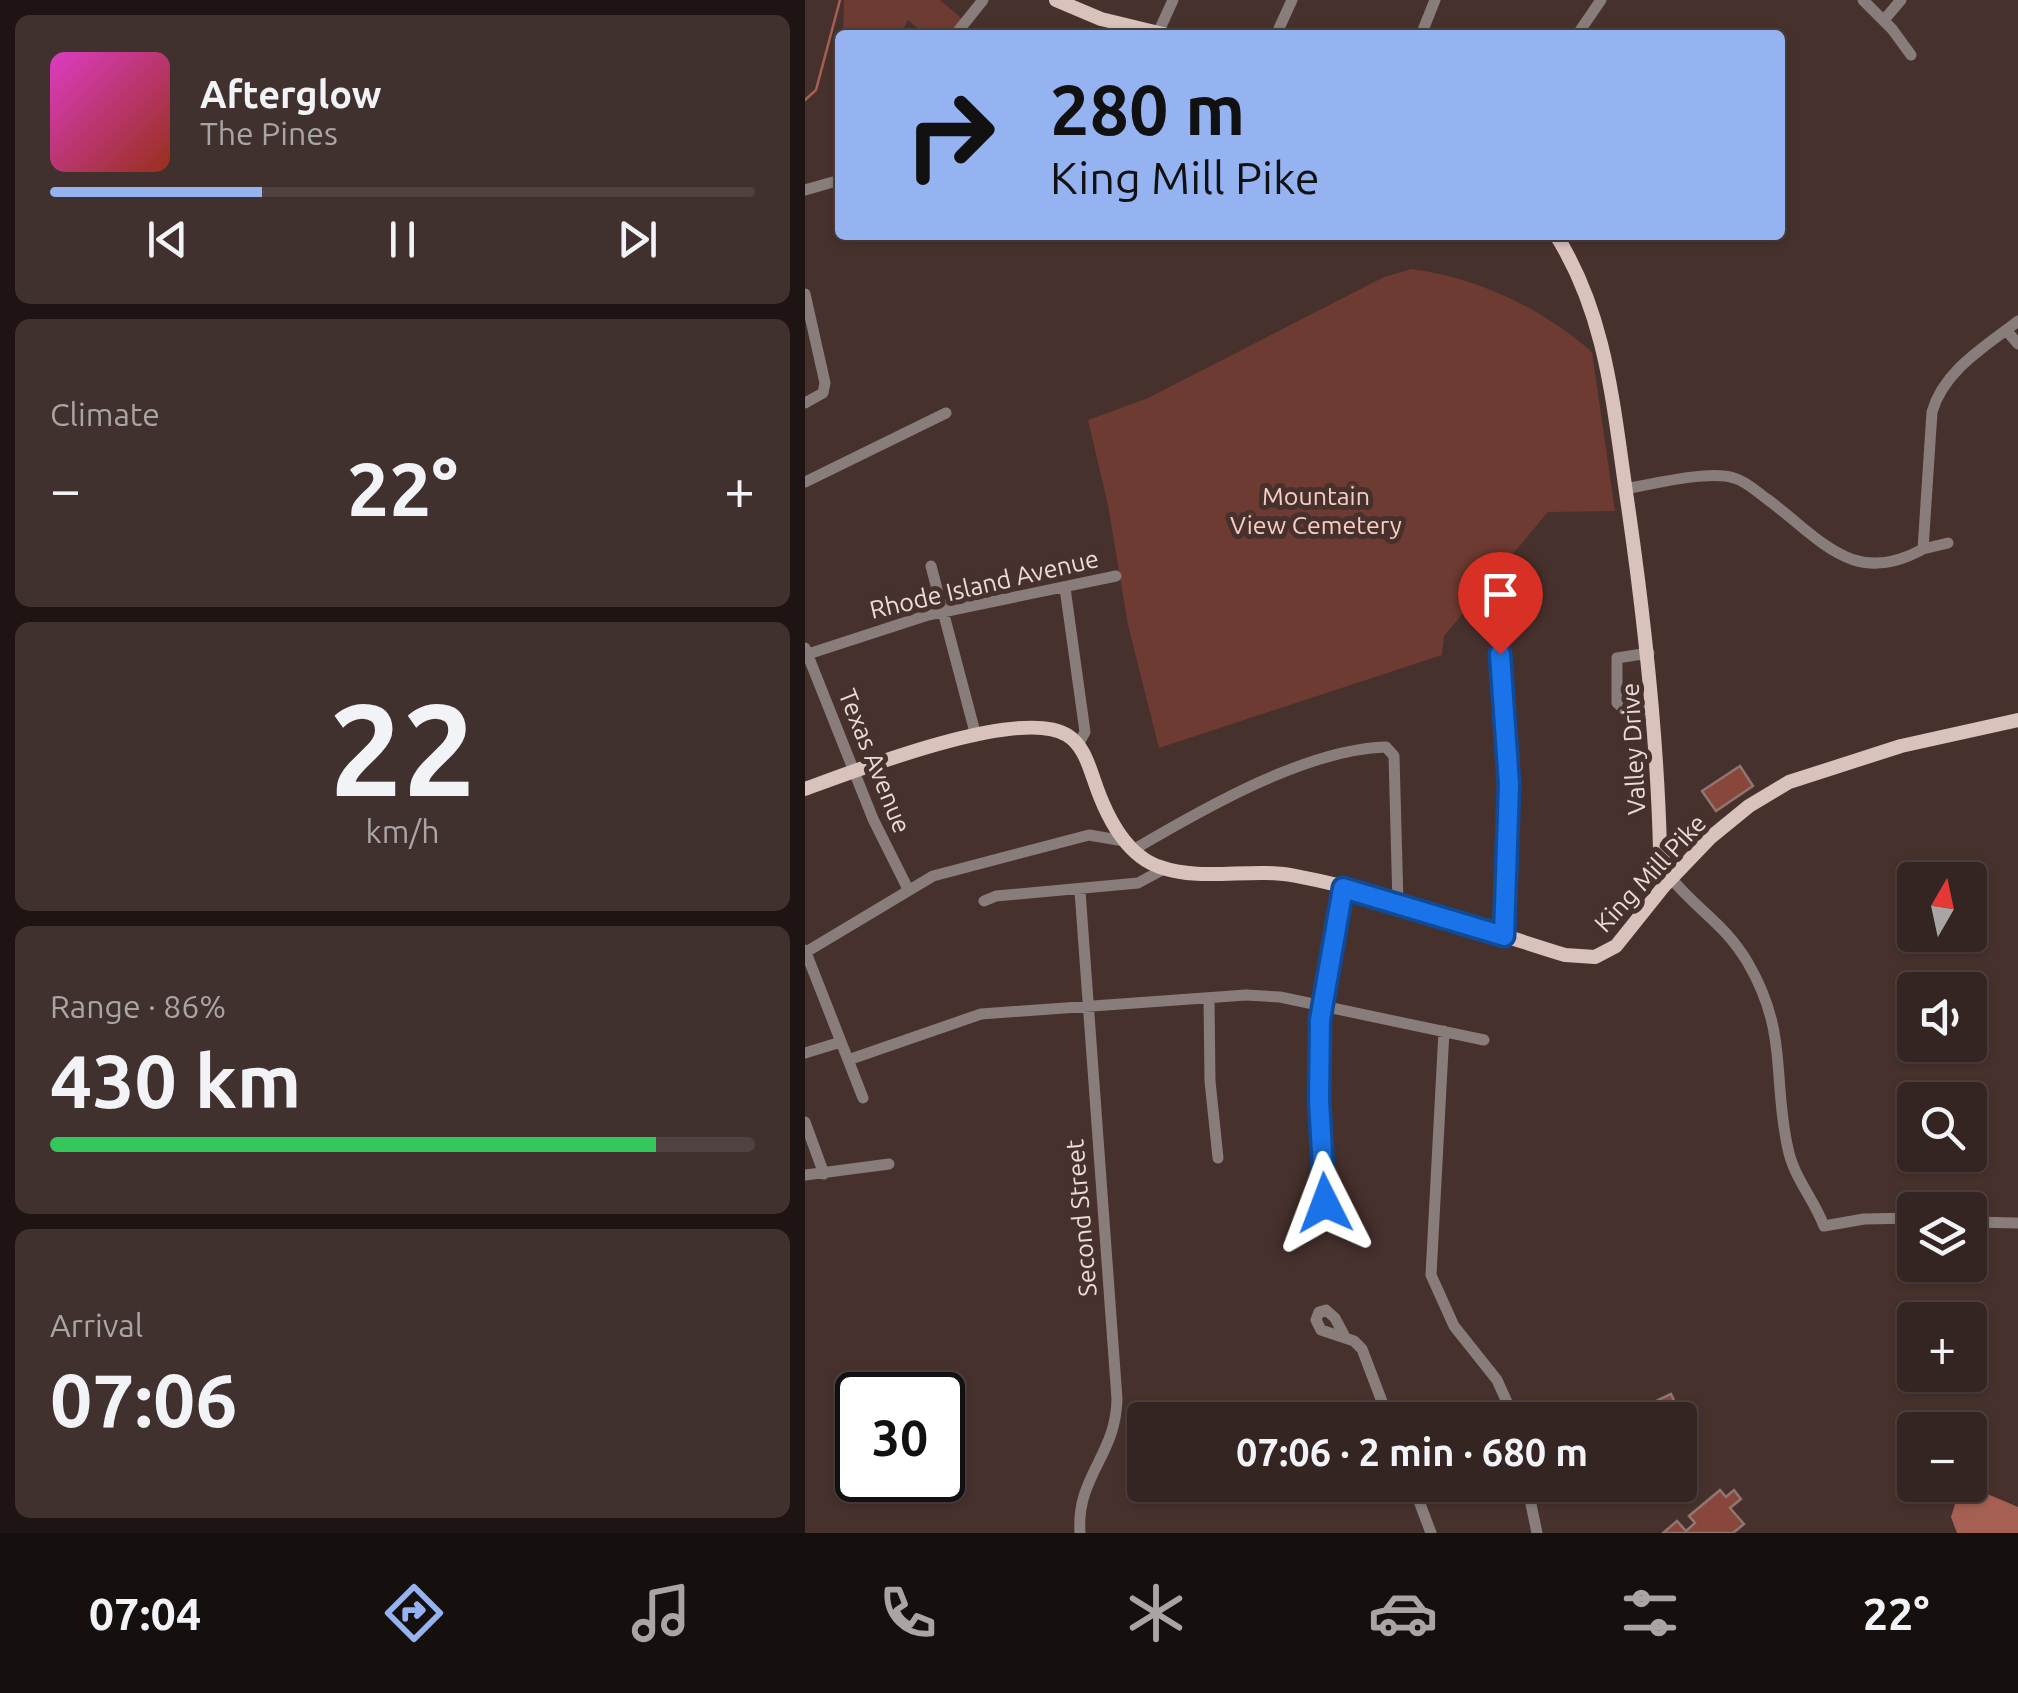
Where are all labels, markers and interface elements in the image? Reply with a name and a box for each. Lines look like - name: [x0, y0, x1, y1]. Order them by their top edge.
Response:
- icon: right: [885, 70, 1015, 200]
- text: 280 m: [1050, 70, 1245, 148]
- text: Afterglow: [200, 73, 382, 115]
- text: The Pines: [200, 115, 338, 151]
- text: King Mill Pike: [1050, 152, 1320, 203]
- icon: previous: [140, 212, 195, 267]
- icon: pause: [375, 212, 430, 267]
- icon: next: [610, 212, 665, 267]
- text: Climate: [50, 396, 160, 432]
- text: 22°: [347, 446, 458, 530]
- text: −: [50, 458, 81, 519]
- text: +: [724, 458, 755, 519]
- park label: Mountain View Cemetery: [1230, 482, 1402, 539]
- street label: Rhode Island Avenue: [867, 544, 1101, 624]
- pin: [1458, 552, 1543, 655]
- icon: arrive: [1473, 567, 1528, 622]
- text: 22: [329, 675, 476, 821]
- street label: Valley Drive: [1616, 682, 1650, 816]
- street label: Texas Avenue: [833, 685, 917, 837]
- street label: King Mill Pike: [1589, 809, 1711, 937]
- text: km/h: [366, 813, 439, 849]
- north arrow: [1897, 862, 1987, 952]
- map controls: [1897, 862, 1987, 1502]
- button: sound: [1897, 972, 1987, 1062]
- text: Range · 86%: [50, 988, 226, 1024]
- text: 430 km: [50, 1038, 301, 1122]
- button: search: [1897, 1082, 1987, 1172]
- street label: Second Street: [1060, 1138, 1102, 1298]
- position arrow: [1273, 1151, 1377, 1255]
- button: layers: [1897, 1192, 1987, 1282]
- button: +: [1897, 1302, 1987, 1392]
- text: Arrival: [50, 1307, 143, 1343]
- text: 07:06: [50, 1357, 238, 1441]
- speed limit sign: 30: [835, 1372, 965, 1502]
- button: −: [1897, 1412, 1987, 1502]
- text: 07:06 · 2 min · 680 m: [1236, 1431, 1588, 1473]
- icon: directions: [379, 1578, 449, 1648]
- icon: music: [626, 1578, 696, 1648]
- icon: phone: [873, 1578, 943, 1648]
- icon: climate: [1121, 1578, 1191, 1648]
- icon: car: [1368, 1578, 1438, 1648]
- icon: filters: [1615, 1578, 1685, 1648]
- text: 07:04: [89, 1588, 201, 1639]
- text: 22°: [1863, 1588, 1929, 1639]

